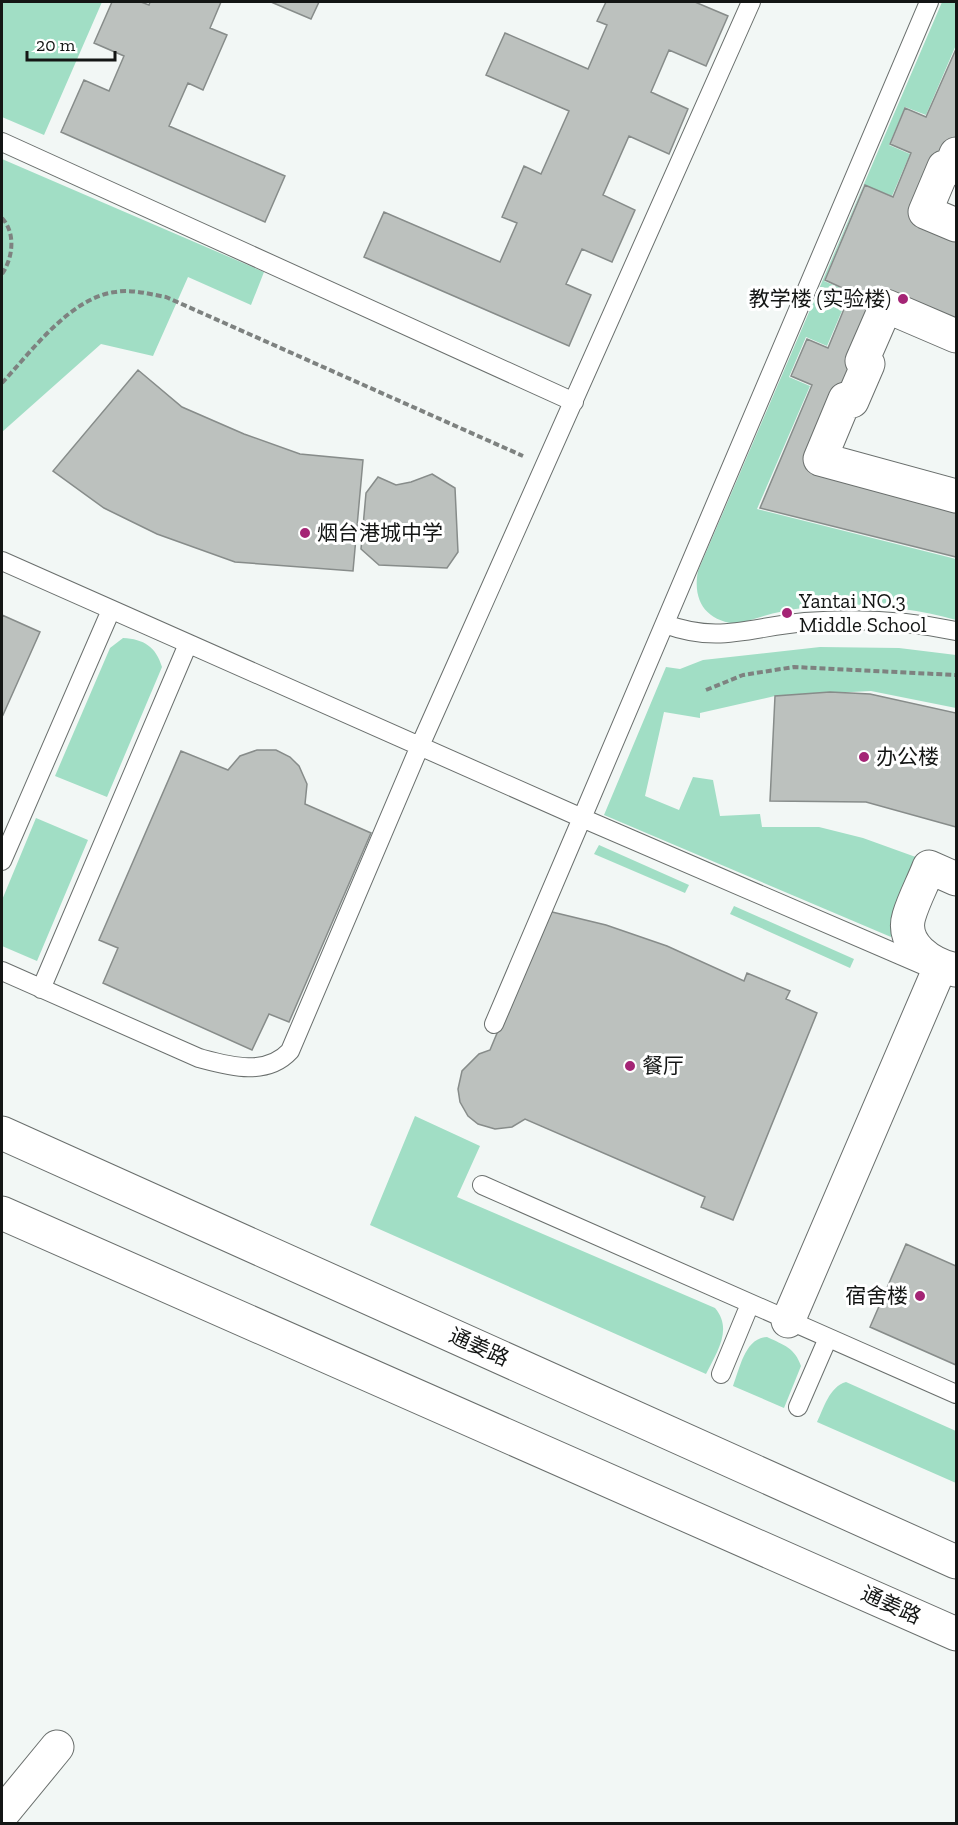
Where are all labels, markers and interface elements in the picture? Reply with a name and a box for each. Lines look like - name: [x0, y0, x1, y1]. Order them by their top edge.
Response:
- scale bar: [27, 24, 116, 62]
- text: 20 m: [36, 34, 76, 56]
- place label: 教学楼 (实验楼): [749, 286, 891, 311]
- marker: 教学楼 (实验楼): [896, 292, 910, 306]
- place label: 烟台港城中学: [317, 520, 443, 545]
- marker: 烟台港城中学: [298, 526, 312, 540]
- place label: Yantai NO.3 Middle School: [798, 588, 927, 637]
- marker: Yantai NO.3 Middle School: [780, 606, 794, 620]
- place label: 办公楼: [876, 744, 939, 769]
- marker: 办公楼: [857, 750, 871, 764]
- place label: 餐厅: [642, 1053, 684, 1078]
- marker: 餐厅: [623, 1059, 637, 1073]
- place label: 宿舍楼: [845, 1283, 908, 1308]
- marker: 宿舍楼: [913, 1289, 927, 1303]
- street label: 通姜路: [445, 1322, 513, 1371]
- street label: 通姜路: [857, 1580, 925, 1629]

